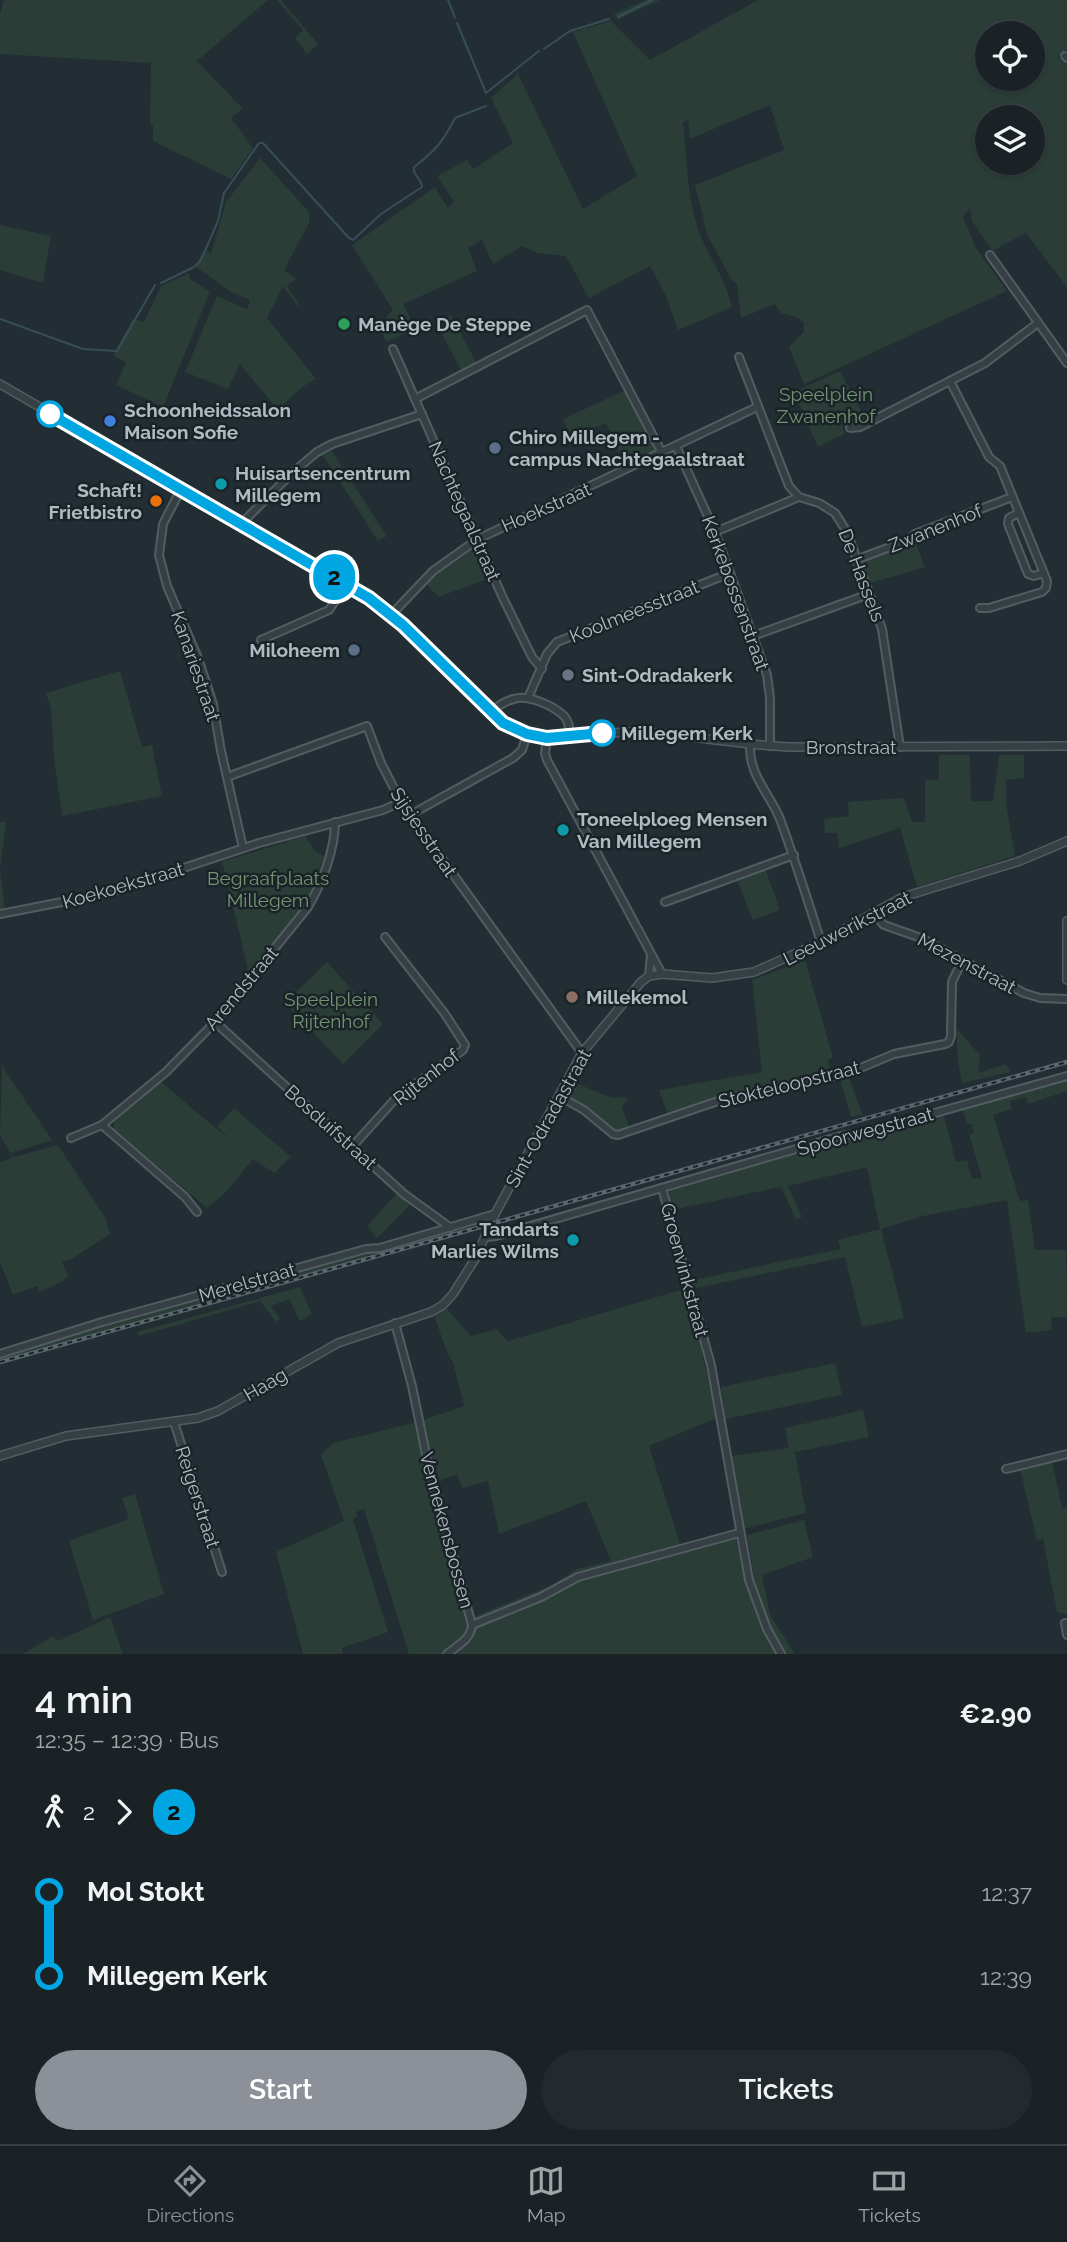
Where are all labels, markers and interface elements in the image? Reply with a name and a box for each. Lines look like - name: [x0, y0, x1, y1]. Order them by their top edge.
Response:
- map controls: [975, 21, 1045, 175]
- button: locate: [975, 21, 1045, 91]
- button: layers: [975, 105, 1045, 175]
- place label: Manège De Steppe: [358, 313, 531, 335]
- marker: Manège De Steppe: [336, 316, 352, 332]
- park label: Speelplein Zwanenhof: [777, 383, 876, 427]
- place label: Schoonheidssalon Maison Sofie: [124, 399, 291, 443]
- unlabelled marker: [37, 401, 63, 427]
- marker: Schoonheidssalon Maison Sofie: [102, 413, 118, 429]
- place label: Chiro Millegem - campus Nachtegaalstraat: [509, 426, 746, 470]
- street label: Nachtegaalstraat: [424, 438, 506, 585]
- marker: Chiro Millegem - campus Nachtegaalstraat: [487, 440, 503, 456]
- place label: Huisartsencentrum Millegem: [235, 462, 410, 506]
- marker: Huisartsencentrum Millegem: [213, 476, 229, 492]
- street label: Hoekstraat: [498, 477, 595, 536]
- place label: Schaft! Frietbistro: [49, 479, 142, 523]
- marker: Schaft! Frietbistro: [148, 493, 164, 509]
- street label: Zwanenhof: [885, 499, 986, 557]
- street label: Kerkebossenstraat: [698, 513, 774, 674]
- street label: De Hassels: [834, 525, 890, 625]
- line badge: 2: [311, 554, 357, 600]
- text: 2: [327, 562, 341, 591]
- street label: Koolmeesstraat: [566, 575, 702, 647]
- street label: Kanariestraat: [167, 608, 225, 725]
- place label: Miloheem: [249, 639, 340, 661]
- marker: Miloheem: [346, 642, 362, 658]
- place label: Sint-Odradakerk: [582, 664, 733, 686]
- marker: Sint-Odradakerk: [560, 667, 576, 683]
- marker: Millegem Kerk: [589, 720, 615, 746]
- place label: Millegem Kerk: [621, 722, 753, 744]
- street label: Bronstraat: [806, 736, 897, 758]
- street label: Sijsjesstraat: [386, 783, 462, 881]
- place label: Toneelploeg Mensen Van Millegem: [577, 808, 768, 852]
- marker: Toneelploeg Mensen Van Millegem: [555, 822, 571, 838]
- street label: Koekoekstraat: [60, 857, 187, 913]
- park label: Begraafplaats Millegem: [207, 867, 329, 911]
- street label: Leeuwerikstraat: [779, 886, 915, 970]
- street label: Mezenstraat: [914, 928, 1020, 998]
- street label: Arendstraat: [200, 941, 283, 1034]
- place label: Millekemol: [586, 986, 688, 1008]
- park label: Speelplein Rijtenhof: [284, 988, 378, 1032]
- marker: Millekemol: [564, 989, 580, 1005]
- street label: Rijtenhof: [389, 1044, 464, 1110]
- street label: Sint-Odradastraat: [501, 1044, 596, 1191]
- street label: Stokteloopstraat: [716, 1056, 863, 1112]
- street label: Bosduifstraat: [281, 1080, 382, 1174]
- street label: Spoorwegstraat: [795, 1102, 936, 1160]
- street label: Groenvinkstraat: [657, 1201, 714, 1340]
- place label: Tandarts Marlies Wilms: [431, 1218, 559, 1262]
- marker: Tandarts Marlies Wilms: [565, 1232, 581, 1248]
- street label: Merelstraat: [196, 1258, 298, 1306]
- street label: Haag: [239, 1363, 291, 1405]
- street label: Reigerstraat: [171, 1443, 225, 1551]
- street label: Vennekensbossen: [416, 1450, 478, 1610]
- text: 4 min: [35, 1677, 133, 1722]
- text: €2.90: [959, 1699, 1032, 1729]
- text: 12:35 – 12:39 · Bus: [35, 1726, 219, 1753]
- icon: walk: [35, 1793, 73, 1831]
- icon: forward: [105, 1793, 143, 1831]
- text: 2: [167, 1797, 181, 1826]
- text: 2: [83, 1798, 95, 1825]
- text: Mol Stokt: [87, 1877, 204, 1907]
- text: 12:37: [981, 1879, 1032, 1906]
- text: Millegem Kerk: [87, 1961, 267, 1991]
- text: 12:39: [980, 1963, 1032, 1990]
- button: Start: [35, 2050, 527, 2130]
- button: Tickets: [541, 2050, 1032, 2130]
- tab: Directions: [146, 2162, 234, 2226]
- tab: Map: [527, 2162, 566, 2226]
- tab: Tickets: [858, 2162, 921, 2226]

